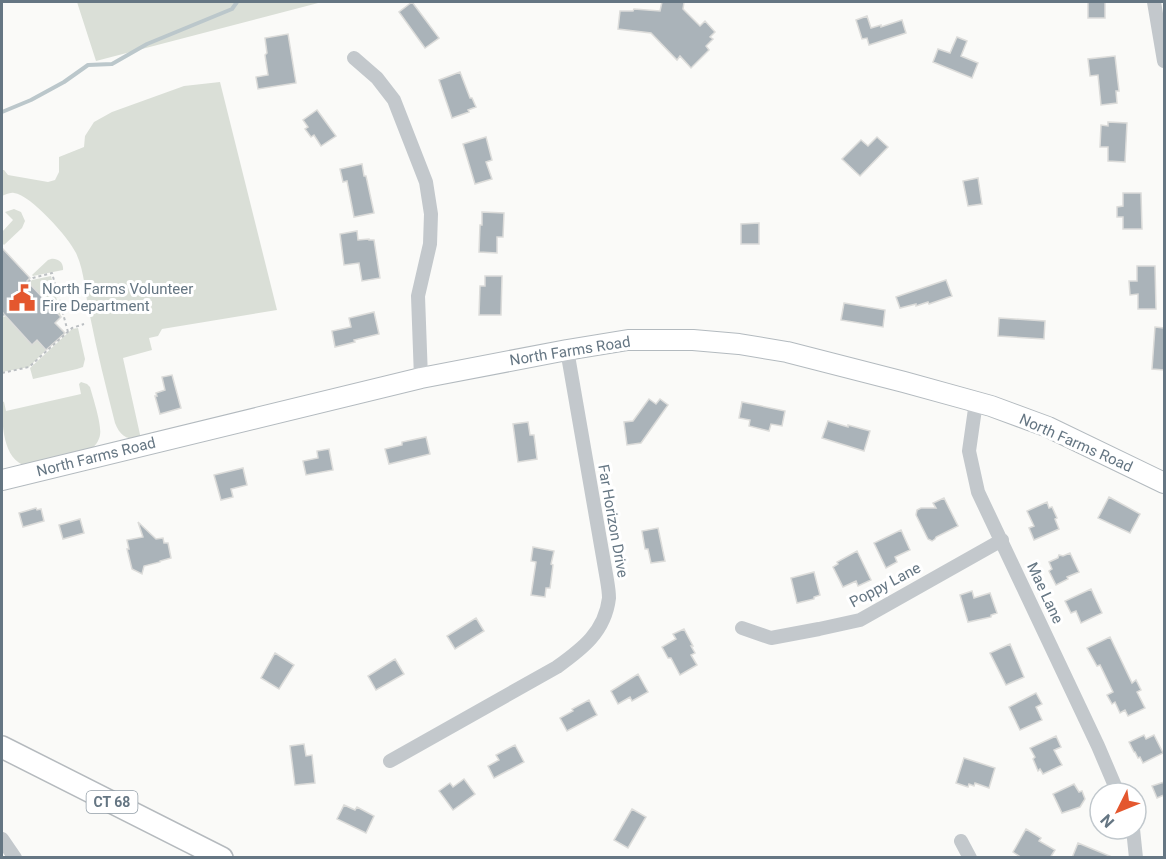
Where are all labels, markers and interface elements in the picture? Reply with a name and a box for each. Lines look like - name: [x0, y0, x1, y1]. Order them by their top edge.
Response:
- place label: North Farms Volunteer Fire Department: [42, 280, 193, 315]
- public building icon: North Farms Volunteer Fire Department: [7, 283, 37, 313]
- street label: North Farms Road: [508, 333, 632, 369]
- street label: North Farms Road: [1017, 410, 1135, 476]
- street label: North Farms Road: [35, 434, 157, 480]
- street label: Far Horizon Drive: [594, 463, 632, 579]
- street label: Poppy Lane: [846, 559, 924, 611]
- street label: Mae Lane: [1023, 560, 1067, 626]
- north arrow: [1088, 781, 1148, 841]
- road number: CT 68: [86, 791, 138, 813]
- text: N: [1097, 810, 1118, 831]

